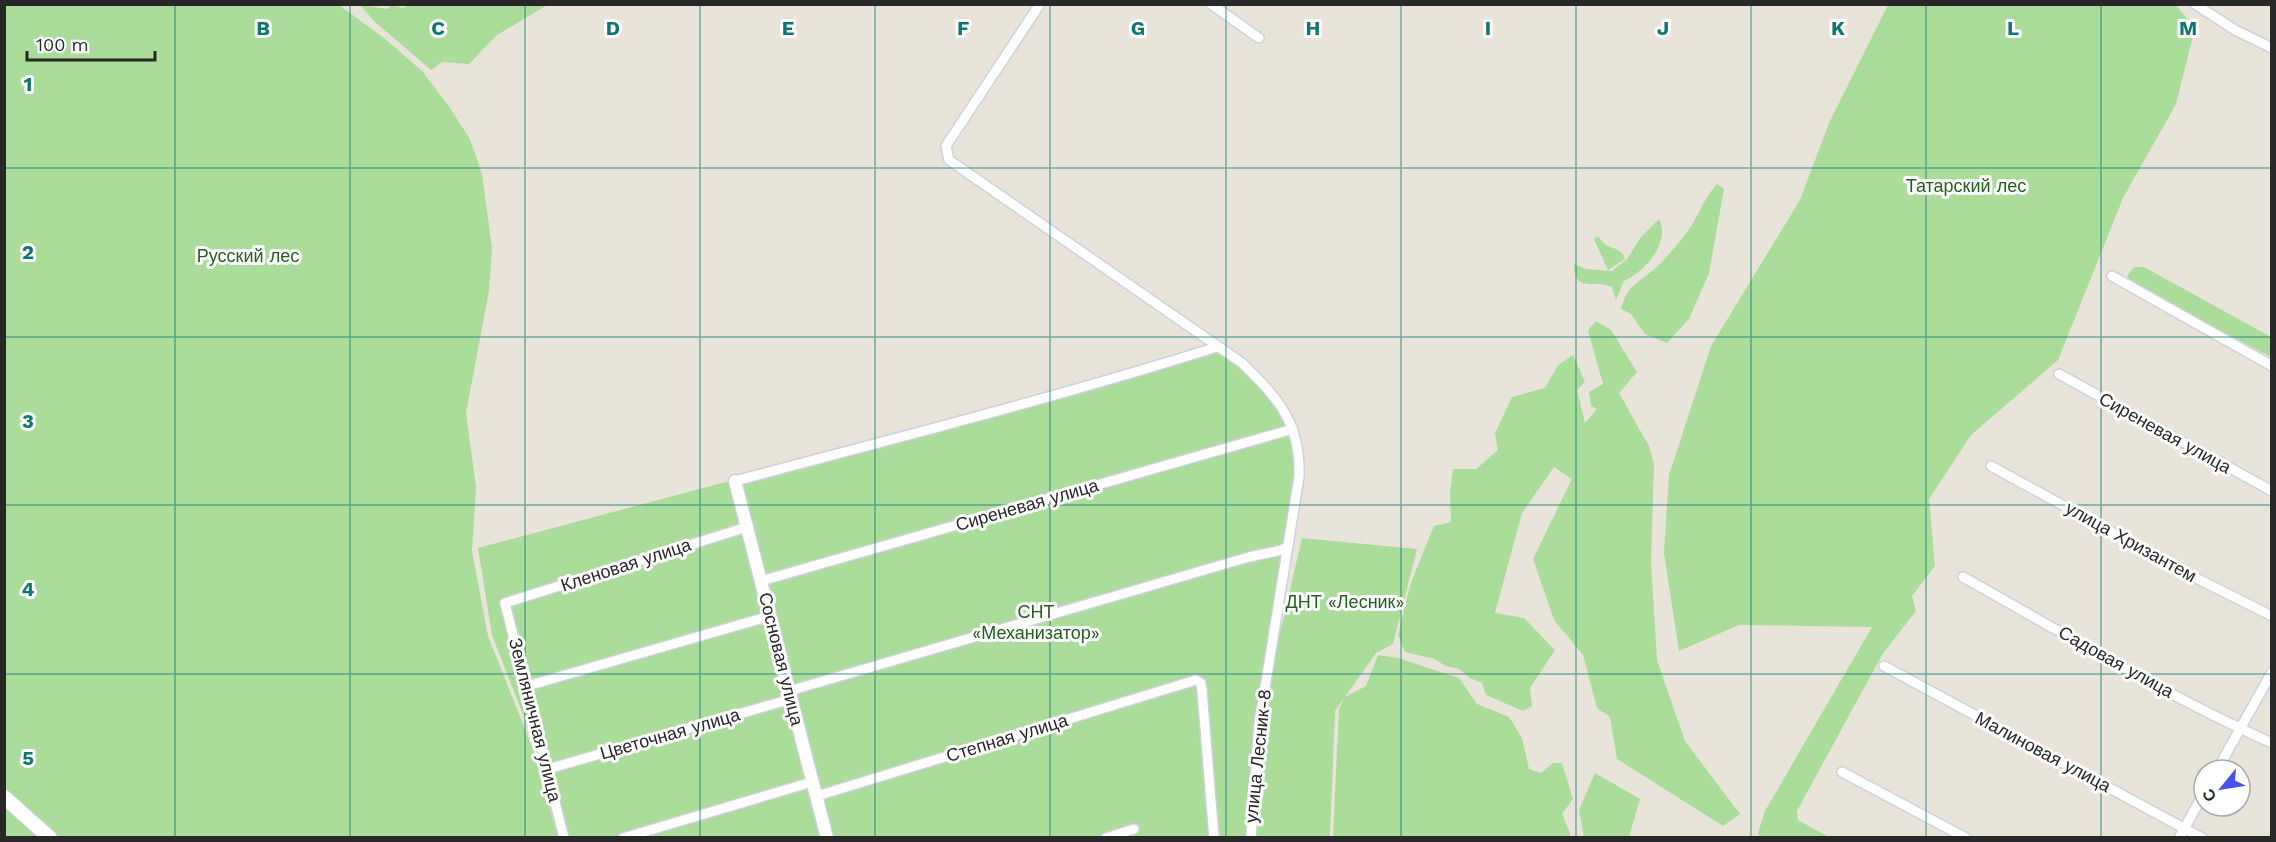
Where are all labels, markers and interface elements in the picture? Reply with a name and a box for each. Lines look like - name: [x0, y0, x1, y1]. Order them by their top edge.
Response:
- text: B: [256, 16, 270, 40]
- text: C: [431, 16, 445, 40]
- text: D: [606, 16, 620, 40]
- text: E: [782, 16, 794, 40]
- text: F: [957, 16, 969, 40]
- text: G: [1131, 16, 1145, 40]
- text: H: [1306, 16, 1320, 40]
- text: I: [1485, 16, 1491, 40]
- text: J: [1657, 16, 1669, 40]
- text: K: [1831, 16, 1845, 40]
- text: L: [2007, 16, 2019, 40]
- text: M: [2179, 16, 2197, 40]
- scale bar: [27, 24, 154, 62]
- text: 100 m: [36, 34, 89, 55]
- text: 1: [24, 72, 32, 96]
- park label: Татарский лес: [1906, 175, 2026, 196]
- text: 2: [22, 240, 34, 264]
- park label: Русский лес: [197, 245, 299, 266]
- street label: Сиреневая улица: [2096, 388, 2236, 478]
- text: 3: [22, 409, 34, 433]
- street label: Сиреневая улица: [953, 474, 1102, 535]
- street label: улица Хризантем: [2062, 497, 2200, 586]
- street label: Кленовая улица: [558, 533, 695, 595]
- text: 4: [22, 577, 35, 601]
- street label: Сосновая улица: [755, 590, 808, 729]
- park label: ДНТ «Лесник»: [1286, 591, 1404, 612]
- park label: СНТ «Механизатор»: [972, 601, 1100, 643]
- street label: Садовая улица: [2055, 621, 2178, 702]
- street label: Земляничная улица: [505, 636, 566, 805]
- street label: улица Лесник-8: [1240, 688, 1275, 824]
- street label: Цветочная улица: [598, 703, 743, 764]
- street label: Малиновая улица: [1972, 707, 2115, 797]
- street label: Степная улица: [943, 709, 1071, 766]
- text: 5: [22, 746, 34, 770]
- north arrow: [2192, 758, 2252, 818]
- text: С: [2198, 785, 2221, 805]

